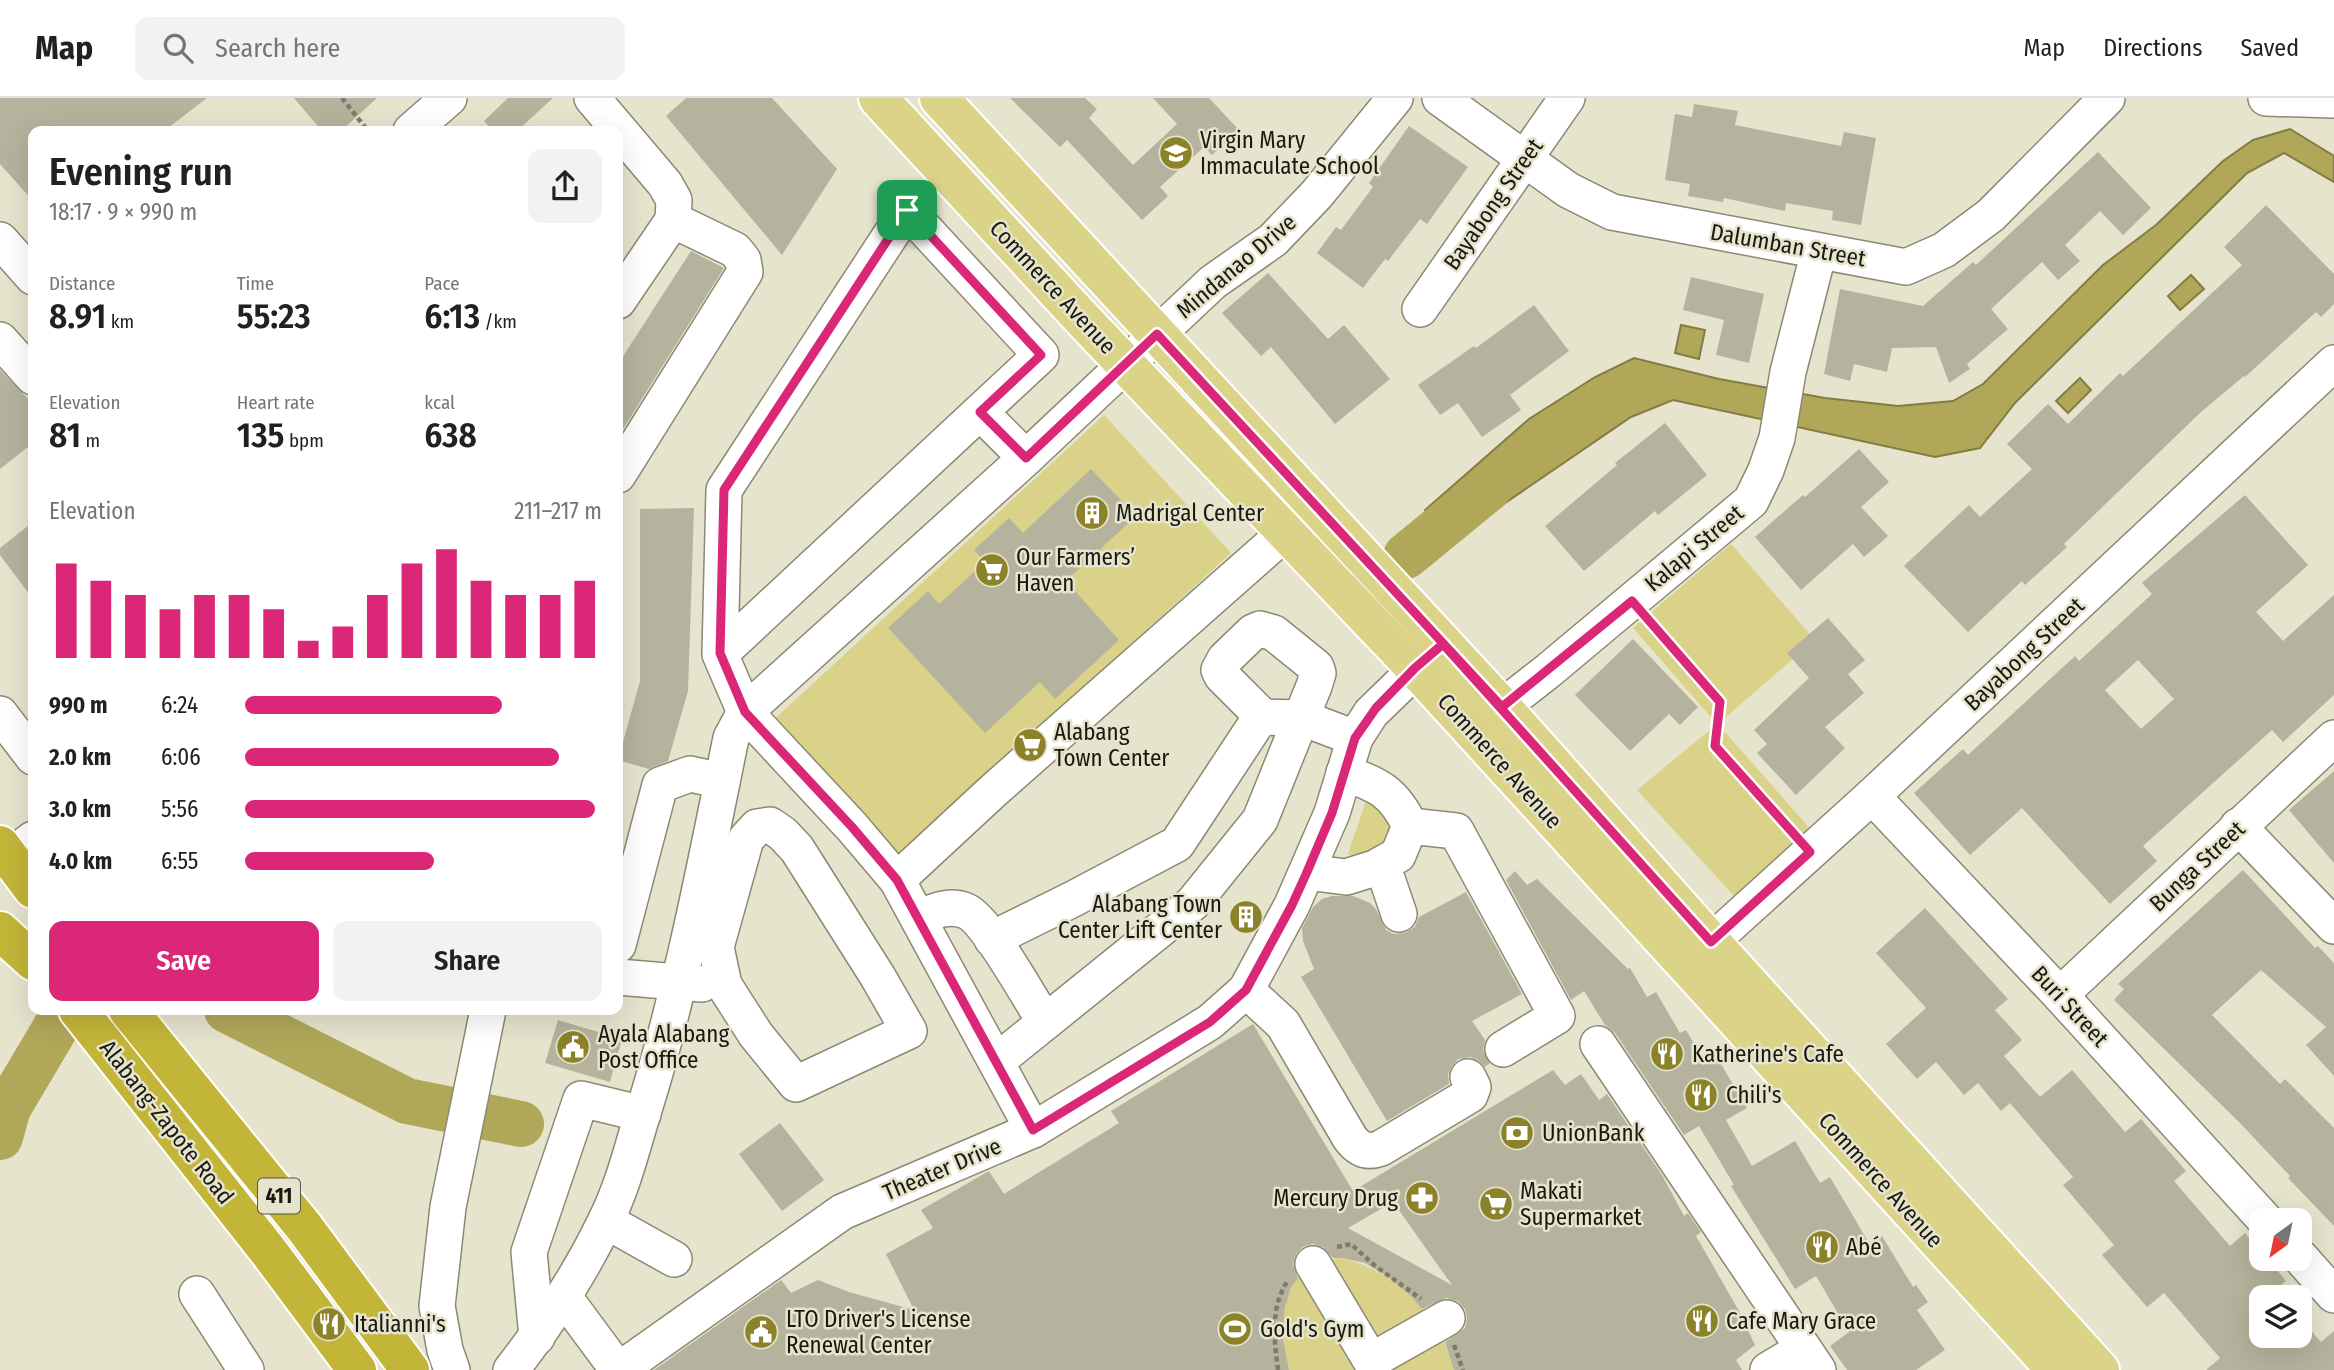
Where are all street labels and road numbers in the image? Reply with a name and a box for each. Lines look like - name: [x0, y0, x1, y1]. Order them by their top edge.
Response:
- street label: Bayabong Street: [1437, 133, 1549, 275]
- street label: Mindanao Drive: [1171, 208, 1301, 324]
- street label: Commerce Avenue: [984, 214, 1122, 360]
- street label: Dalumban Street: [1708, 218, 1868, 273]
- street label: Kalapi Street: [1639, 498, 1749, 597]
- street label: Bayabong Street: [1958, 591, 2090, 717]
- street label: Commerce Avenue: [1432, 687, 1568, 835]
- street label: Bunga Street: [2143, 814, 2251, 917]
- street label: Buri Street: [2026, 960, 2115, 1053]
- street label: Alabang-Zapote Road: [94, 1034, 240, 1210]
- street label: Commerce Avenue: [1813, 1106, 1949, 1254]
- street label: Theater Drive: [879, 1132, 1005, 1206]
- road number: 411: [258, 1178, 300, 1214]

